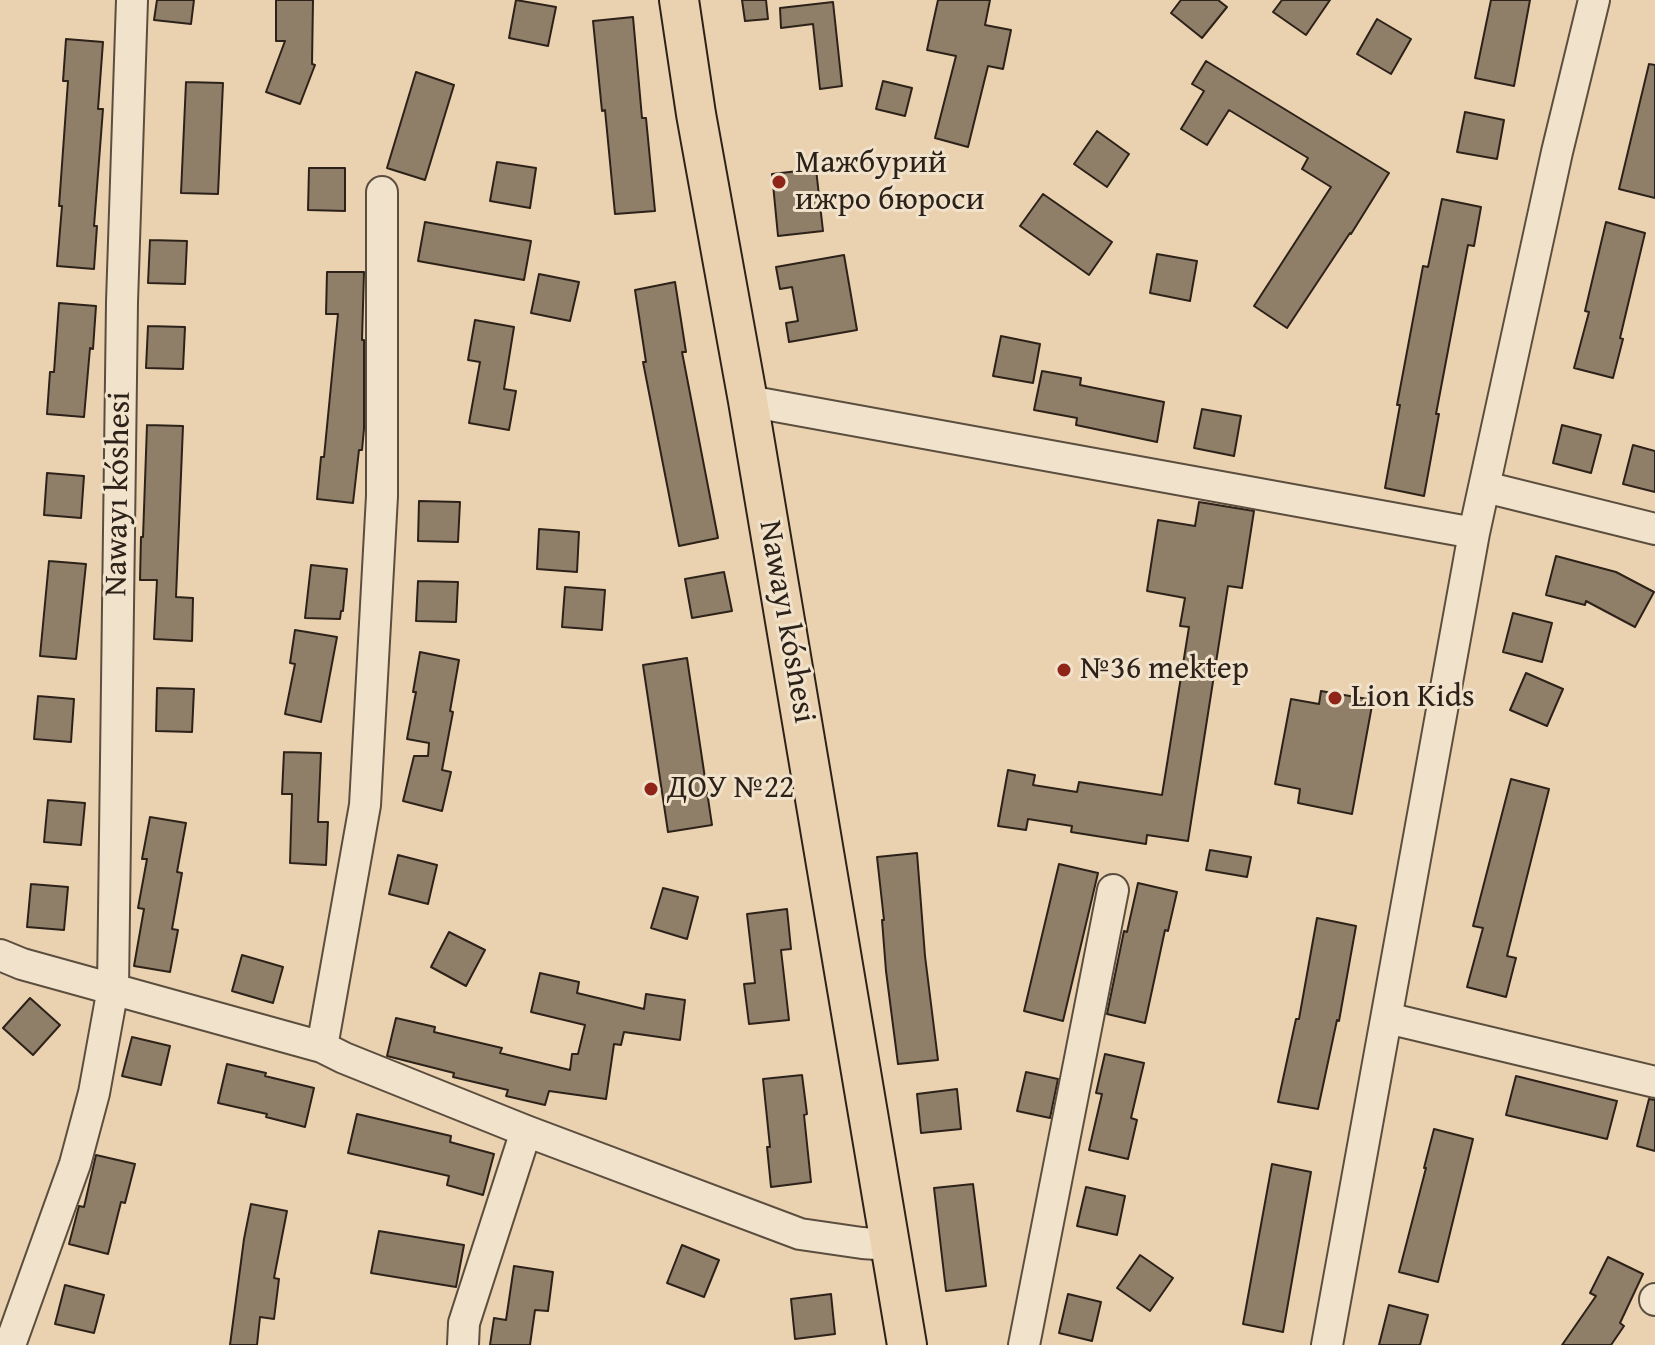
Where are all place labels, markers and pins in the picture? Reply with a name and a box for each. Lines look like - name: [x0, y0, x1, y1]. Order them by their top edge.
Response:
- place label: Мажбурий ижро бюроси: [795, 145, 984, 220]
- marker: Мажбурий ижро бюроси: [770, 173, 788, 191]
- place label: №36 mektep: [1080, 651, 1249, 689]
- marker: №36 mektep: [1055, 661, 1073, 679]
- place label: Lion Kids: [1351, 679, 1475, 717]
- marker: Lion Kids: [1326, 689, 1344, 707]
- place label: ДОУ №22: [667, 770, 794, 808]
- marker: ДОУ №22: [642, 780, 660, 798]

